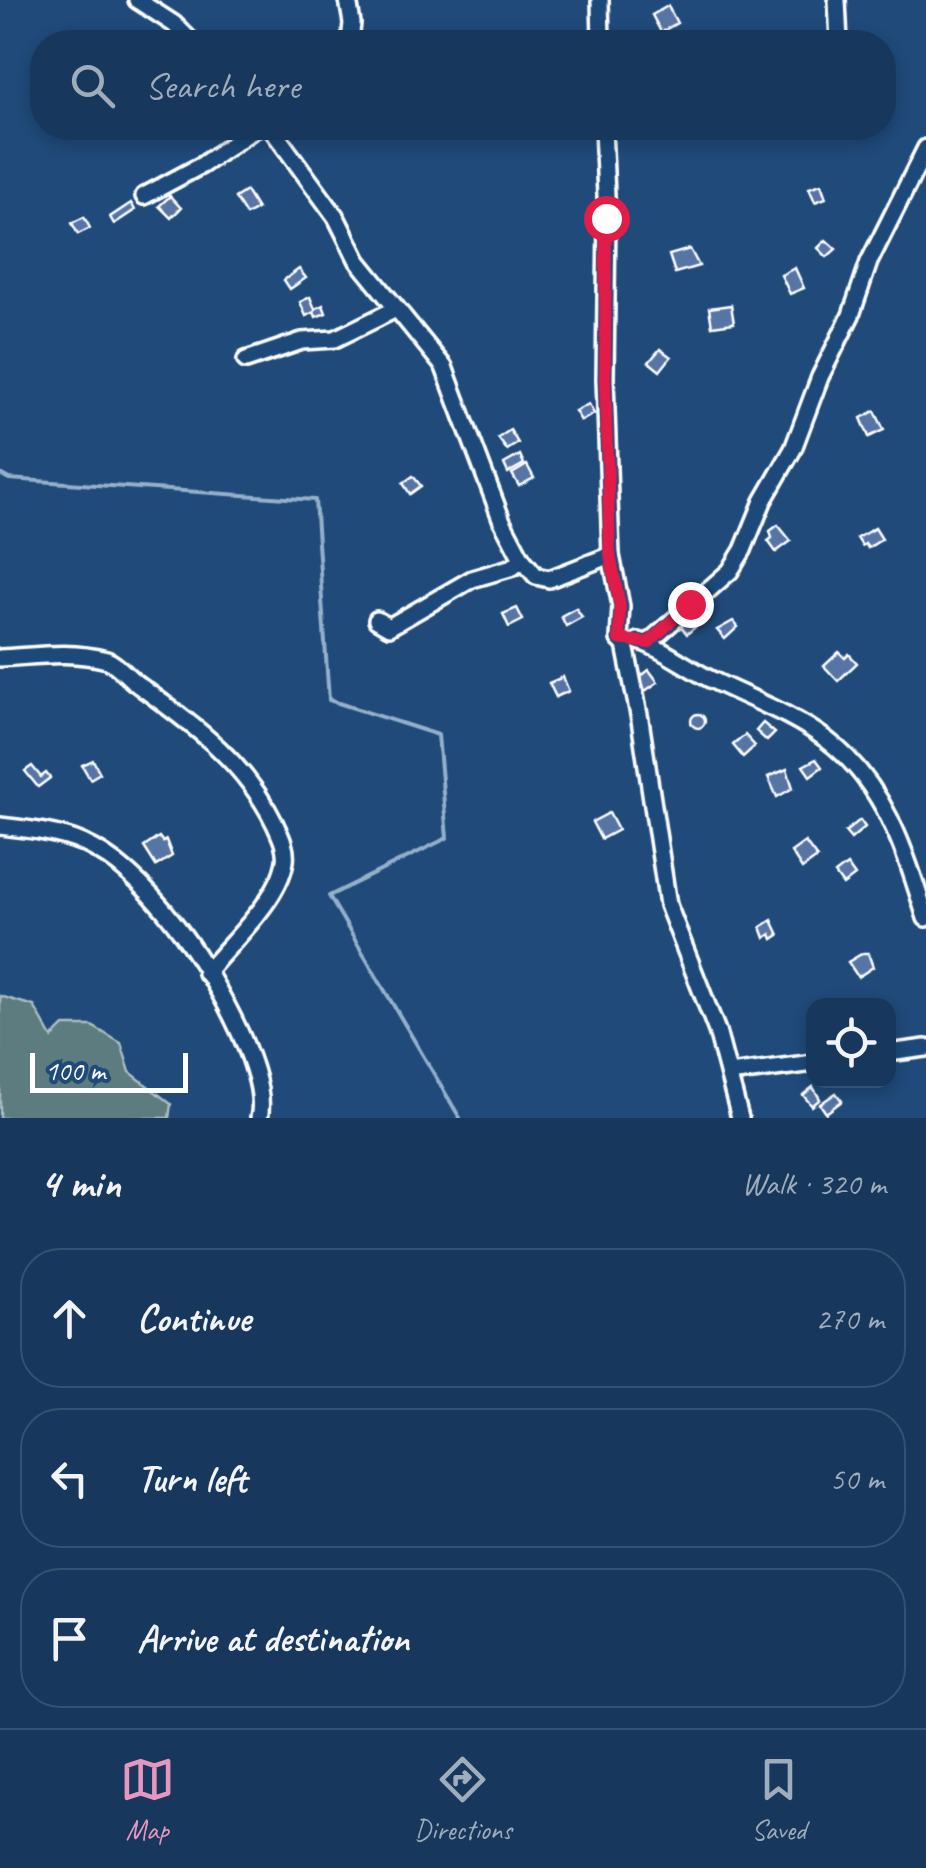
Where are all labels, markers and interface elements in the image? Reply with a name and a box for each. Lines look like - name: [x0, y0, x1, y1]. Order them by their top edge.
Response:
- search box: [30, 30, 896, 140]
- icon: search: [65, 58, 120, 113]
- text: Search here: [145, 62, 300, 109]
- route start: [584, 196, 630, 242]
- route end: [668, 582, 714, 628]
- map controls: [806, 998, 896, 1088]
- button: locate: [806, 998, 896, 1088]
- scale bar: [30, 1048, 188, 1092]
- text: 100 m: [45, 1053, 105, 1088]
- text: 4 min: [40, 1157, 120, 1210]
- text: Walk · 320 m: [742, 1163, 886, 1204]
- icon: ahead: [42, 1291, 97, 1346]
- text: Continue: [137, 1295, 251, 1342]
- text: 270 m: [815, 1298, 884, 1339]
- icon: left: [42, 1451, 97, 1506]
- text: Turn left: [137, 1455, 247, 1502]
- text: 50 m: [830, 1458, 884, 1499]
- icon: arrive: [42, 1611, 97, 1666]
- text: Arrive at destination: [137, 1615, 409, 1662]
- tab: Map: [120, 1752, 175, 1847]
- tab: Directions: [414, 1752, 512, 1847]
- tab: Saved: [751, 1752, 806, 1847]

